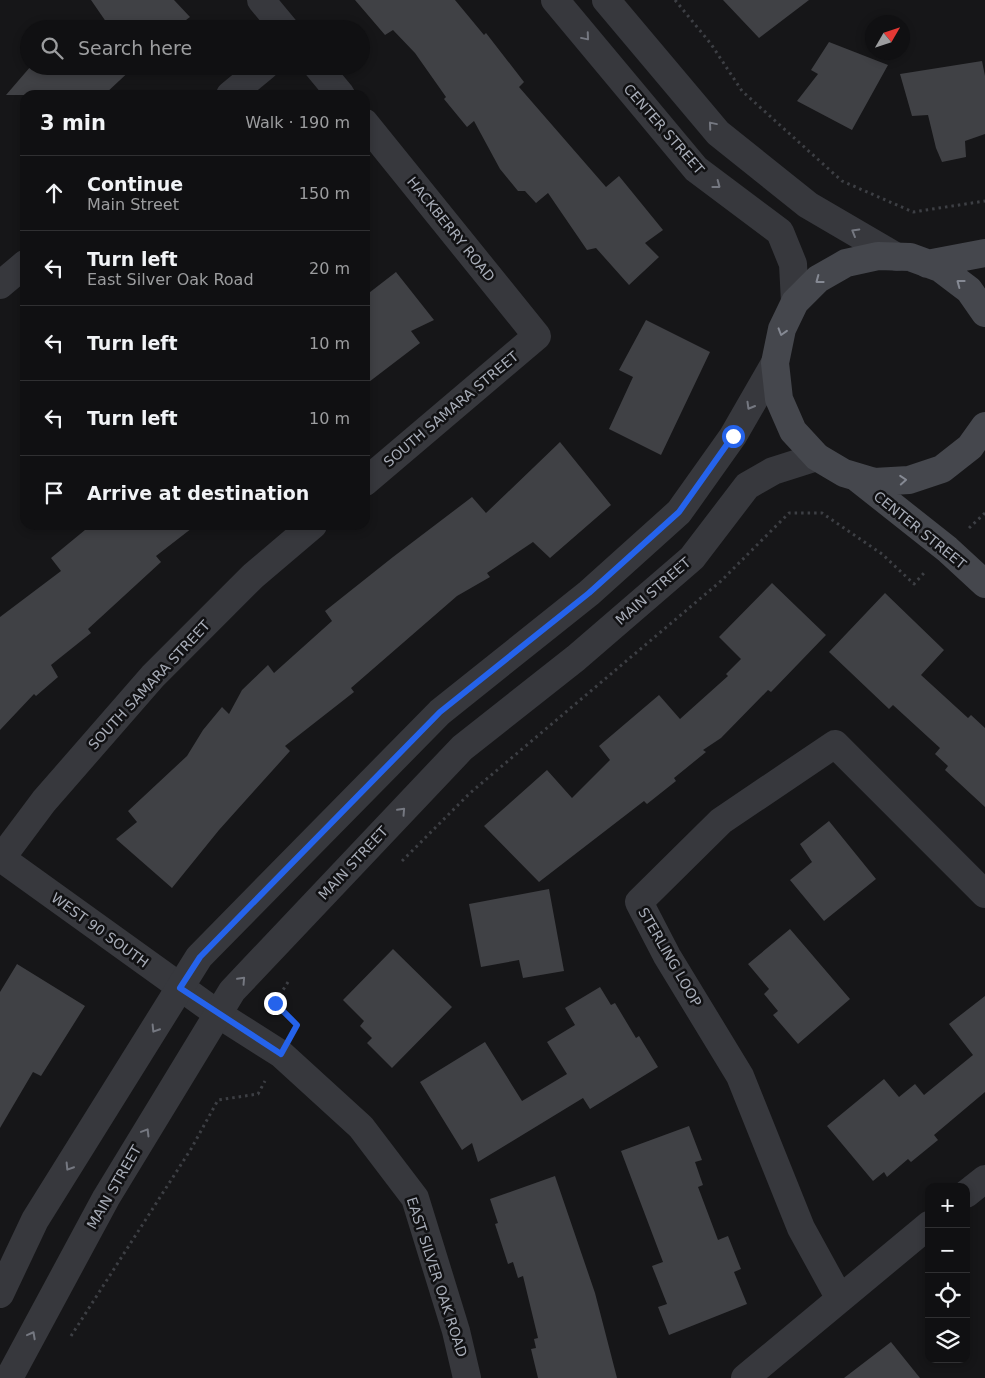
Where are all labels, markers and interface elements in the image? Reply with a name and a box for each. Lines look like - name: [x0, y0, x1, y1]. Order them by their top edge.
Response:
- north arrow: [865, 15, 910, 60]
- search box: [20, 20, 370, 75]
- one-way arrow: [580, 32, 589, 41]
- icon: search: [38, 34, 66, 62]
- text: Search here: [78, 37, 192, 59]
- street label: CENTER STREET: [621, 81, 708, 178]
- text: 3 min: [40, 111, 106, 135]
- text: Walk · 190 m: [245, 113, 350, 132]
- one-way arrow: [709, 122, 717, 131]
- text: Continue: [87, 173, 183, 195]
- street label: HACKBERRY ROAD: [404, 174, 498, 284]
- icon: ahead: [40, 179, 68, 207]
- one-way arrow: [711, 179, 720, 187]
- text: 150 m: [299, 184, 350, 203]
- text: Main Street: [87, 195, 179, 214]
- one-way arrow: [852, 229, 861, 239]
- text: Turn left: [87, 248, 178, 270]
- icon: left: [40, 254, 68, 282]
- text: 20 m: [309, 259, 350, 278]
- text: East Silver Oak Road: [87, 270, 254, 289]
- one-way arrow: [816, 274, 825, 283]
- one-way arrow: [957, 281, 966, 289]
- one-way arrow: [778, 327, 788, 335]
- icon: left: [40, 329, 68, 357]
- text: Turn left: [87, 332, 178, 354]
- text: 10 m: [309, 334, 350, 353]
- street label: SOUTH SAMARA STREET: [380, 348, 522, 470]
- one-way arrow: [747, 400, 757, 409]
- icon: left: [40, 404, 68, 432]
- text: Turn left: [87, 407, 178, 429]
- text: 10 m: [309, 409, 350, 428]
- route start: [722, 425, 745, 448]
- one-way arrow: [899, 475, 907, 486]
- icon: arrive: [40, 479, 68, 507]
- text: Arrive at destination: [87, 482, 309, 504]
- street label: CENTER STREET: [871, 488, 970, 572]
- street label: MAIN STREET: [612, 554, 694, 628]
- street label: SOUTH SAMARA STREET: [85, 617, 213, 753]
- one-way arrow: [396, 808, 405, 817]
- street label: MAIN STREET: [315, 823, 391, 903]
- street label: WEST 90 SOUTH: [48, 889, 152, 971]
- street label: STERLING LOOP: [635, 905, 705, 1009]
- one-way arrow: [236, 977, 245, 986]
- route end: [264, 992, 287, 1015]
- one-way arrow: [151, 1023, 161, 1032]
- one-way arrow: [139, 1129, 149, 1138]
- street label: MAIN STREET: [84, 1142, 145, 1232]
- one-way arrow: [65, 1161, 75, 1170]
- map controls: [925, 1183, 970, 1363]
- button: +: [925, 1183, 970, 1228]
- street label: EAST SILVER OAK ROAD: [404, 1195, 470, 1359]
- button: −: [925, 1228, 970, 1273]
- button: locate: [925, 1273, 970, 1318]
- button: layers: [925, 1318, 970, 1363]
- one-way arrow: [26, 1331, 36, 1340]

